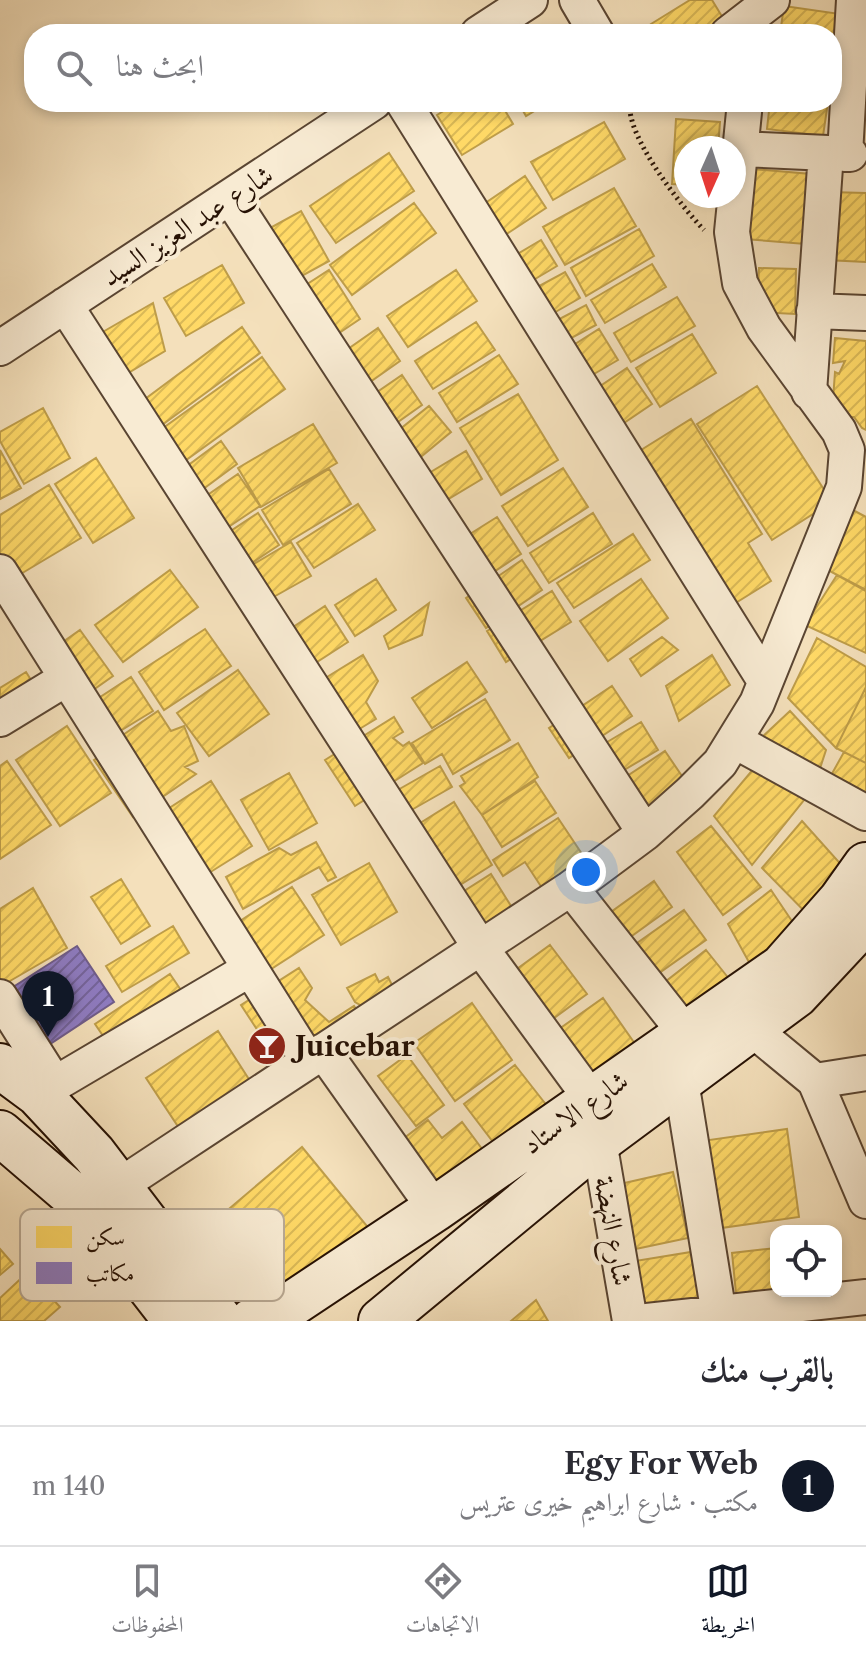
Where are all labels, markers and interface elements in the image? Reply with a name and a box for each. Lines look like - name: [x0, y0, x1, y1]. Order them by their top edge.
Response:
- search box: [24, 24, 842, 112]
- icon: search: [52, 46, 96, 90]
- text: ابحث هنا: [116, 47, 204, 84]
- north arrow: [674, 136, 746, 208]
- street label: شارع عبد العزيز السيد: [95, 157, 283, 299]
- your location: [566, 852, 606, 892]
- pin: 1: [22, 971, 74, 1037]
- bar icon: Juicebar: [246, 1025, 288, 1067]
- place label: Juicebar: [290, 1029, 415, 1063]
- street label: شارع الاستاد: [515, 1063, 639, 1167]
- street label: شارع النهضة: [581, 1174, 640, 1290]
- legend: [20, 1209, 284, 1301]
- text: سكن: [86, 1224, 125, 1253]
- map controls: [770, 1225, 842, 1297]
- button: locate: [770, 1225, 842, 1297]
- text: مكاتب: [86, 1260, 134, 1287]
- text: بالقرب منك: [700, 1348, 834, 1390]
- text: Egy For Web: [564, 1445, 758, 1482]
- text: 140 m: [32, 1470, 106, 1502]
- text: 1: [802, 1470, 814, 1502]
- text: مكتب · شارع ابراهيم خيرى عتريس: [459, 1486, 758, 1518]
- tab: المحفوظات: [111, 1559, 184, 1646]
- tab: الاتجاهات: [406, 1559, 479, 1646]
- tab: الخريطة: [701, 1559, 755, 1646]

